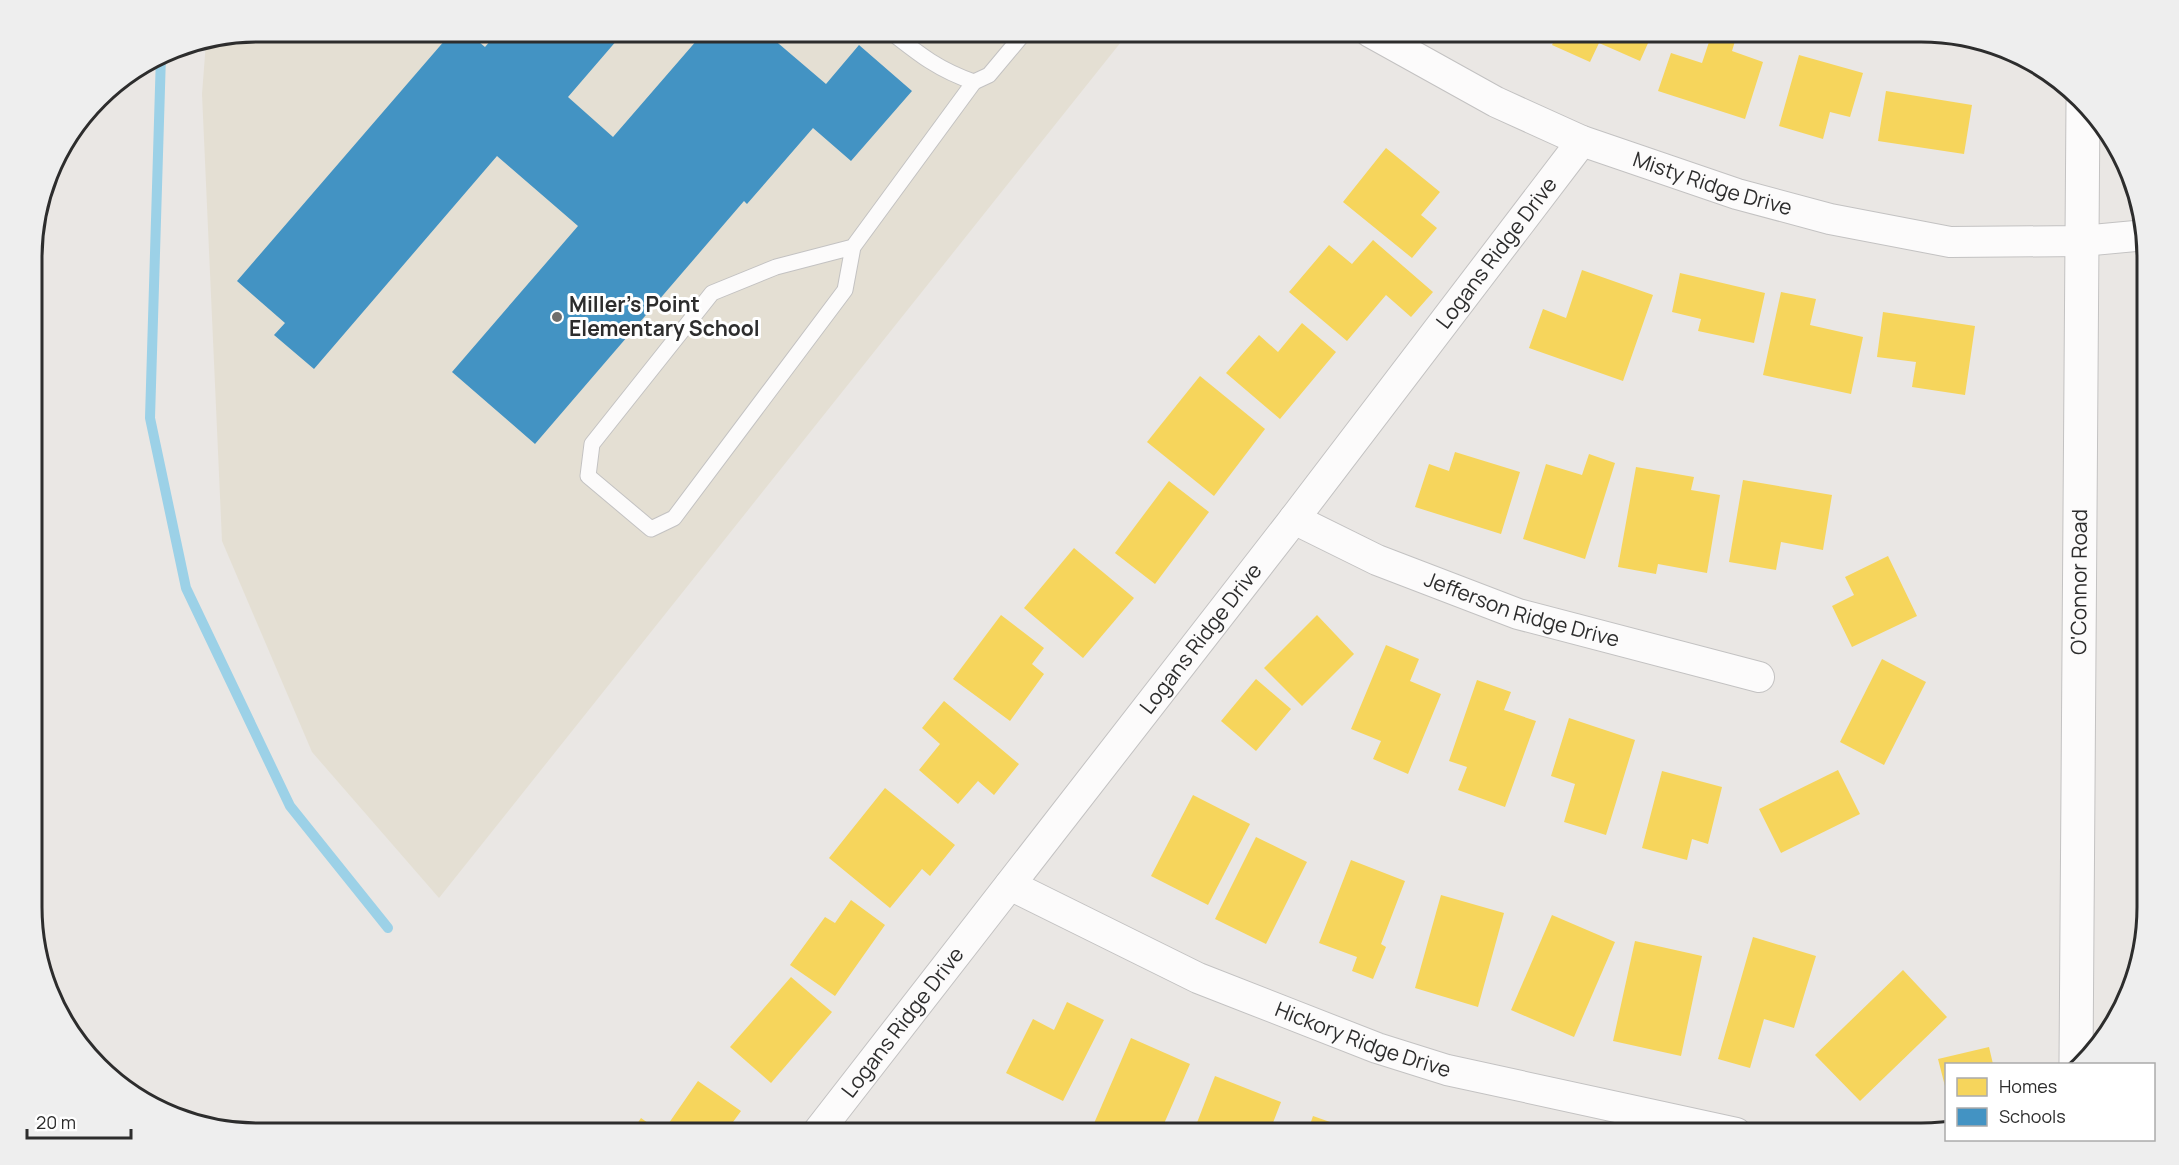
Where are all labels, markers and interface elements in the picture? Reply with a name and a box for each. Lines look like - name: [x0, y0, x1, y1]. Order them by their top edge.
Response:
- street label: Misty Ridge Drive: [1629, 144, 1795, 221]
- street label: Logans Ridge Drive: [1429, 171, 1563, 334]
- place label: Miller's Point Elementary School: [569, 290, 760, 342]
- marker: Miller's Point Elementary School: [550, 310, 564, 324]
- street label: O'Connor Road: [2064, 509, 2093, 655]
- street label: Logans Ridge Drive: [1133, 557, 1268, 719]
- street label: Jefferson Ridge Drive: [1420, 564, 1623, 653]
- street label: Logans Ridge Drive: [835, 941, 969, 1103]
- street label: Hickory Ridge Drive: [1271, 995, 1454, 1083]
- legend: [1945, 1063, 2155, 1141]
- text: Homes: [1999, 1074, 2057, 1098]
- scale bar: [27, 1102, 130, 1140]
- text: Schools: [1999, 1104, 2066, 1128]
- text: 20 m: [36, 1110, 76, 1134]

